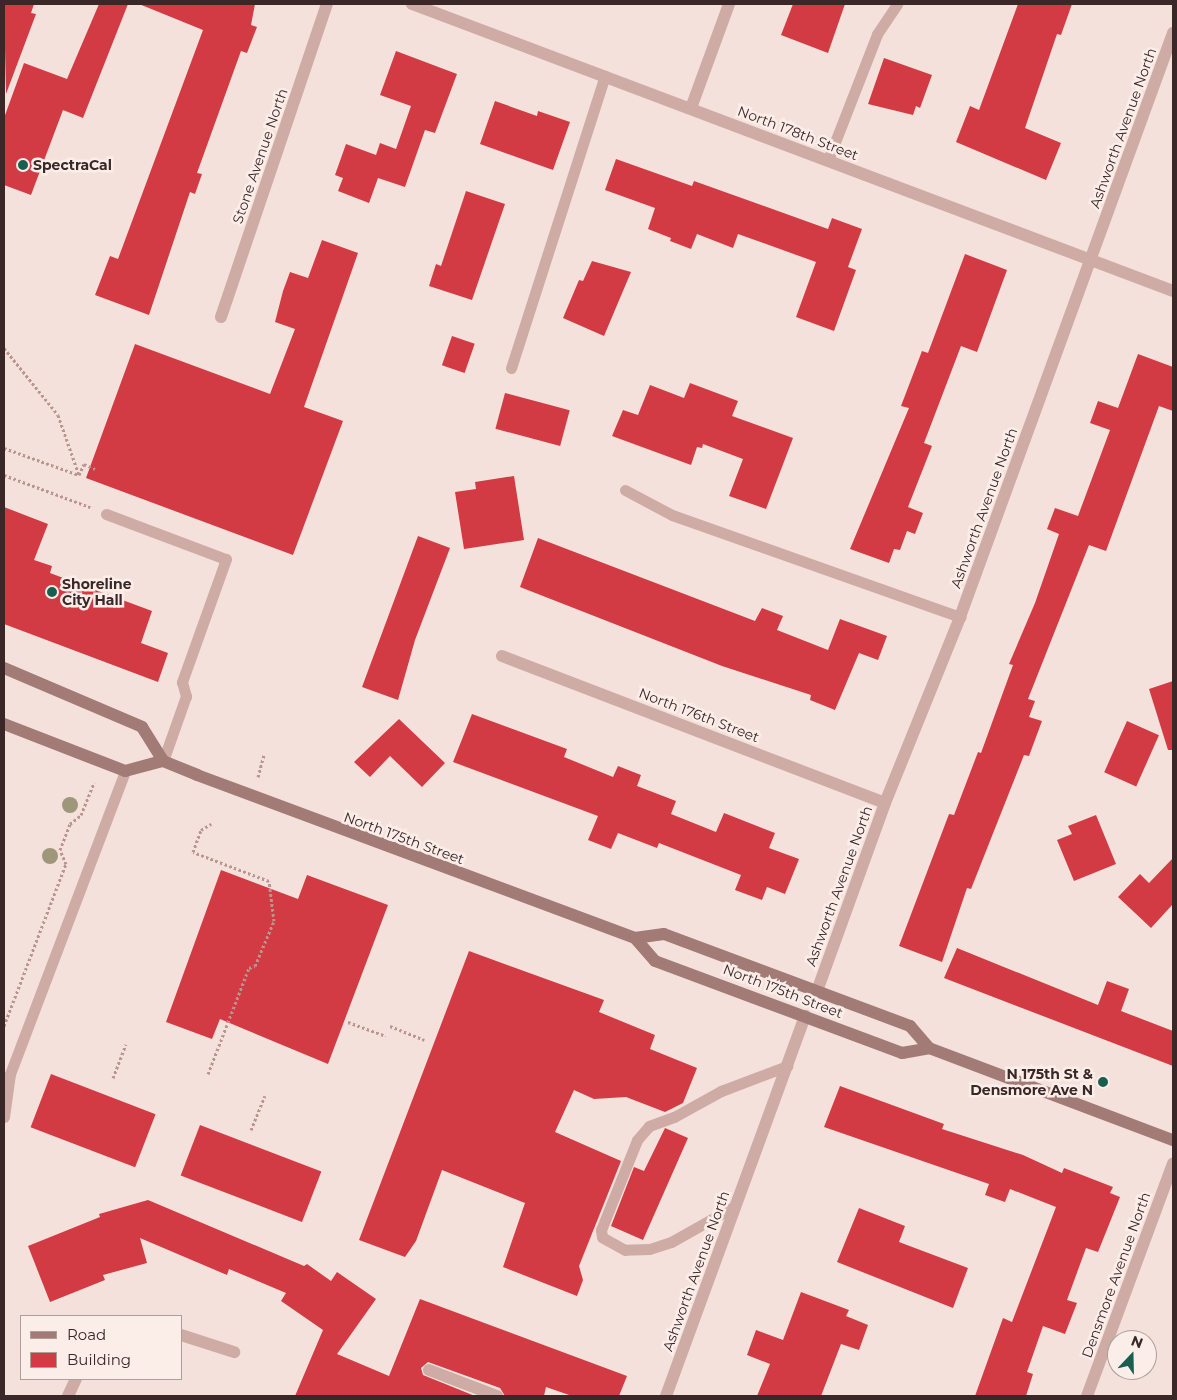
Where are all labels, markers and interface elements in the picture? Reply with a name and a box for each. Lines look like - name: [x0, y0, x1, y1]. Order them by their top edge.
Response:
- street label: Ashworth Avenue North: [1086, 46, 1160, 210]
- street label: Stone Avenue North: [229, 86, 291, 226]
- street label: North 178th Street: [735, 102, 861, 164]
- place label: SpectraCal: [33, 157, 112, 173]
- marker: SpectraCal: [17, 159, 29, 171]
- street label: Ashworth Avenue North: [947, 426, 1021, 590]
- place label: Shoreline City Hall: [62, 576, 132, 608]
- marker: Shoreline City Hall: [46, 586, 58, 598]
- street label: North 176th Street: [636, 684, 762, 746]
- street label: Ashworth Avenue North: [802, 804, 876, 968]
- street label: North 175th Street: [342, 808, 466, 868]
- street label: North 175th Street: [721, 960, 845, 1022]
- place label: N 175th St & Densmore Ave N: [970, 1066, 1093, 1098]
- marker: N 175th St & Densmore Ave N: [1097, 1076, 1109, 1088]
- street label: Ashworth Avenue North: [659, 1189, 733, 1353]
- street label: Densmore Avenue North: [1078, 1190, 1154, 1360]
- legend: [20, 1315, 182, 1380]
- text: Road: [67, 1325, 106, 1344]
- north arrow: [1107, 1330, 1157, 1380]
- text: Building: [67, 1350, 131, 1369]

